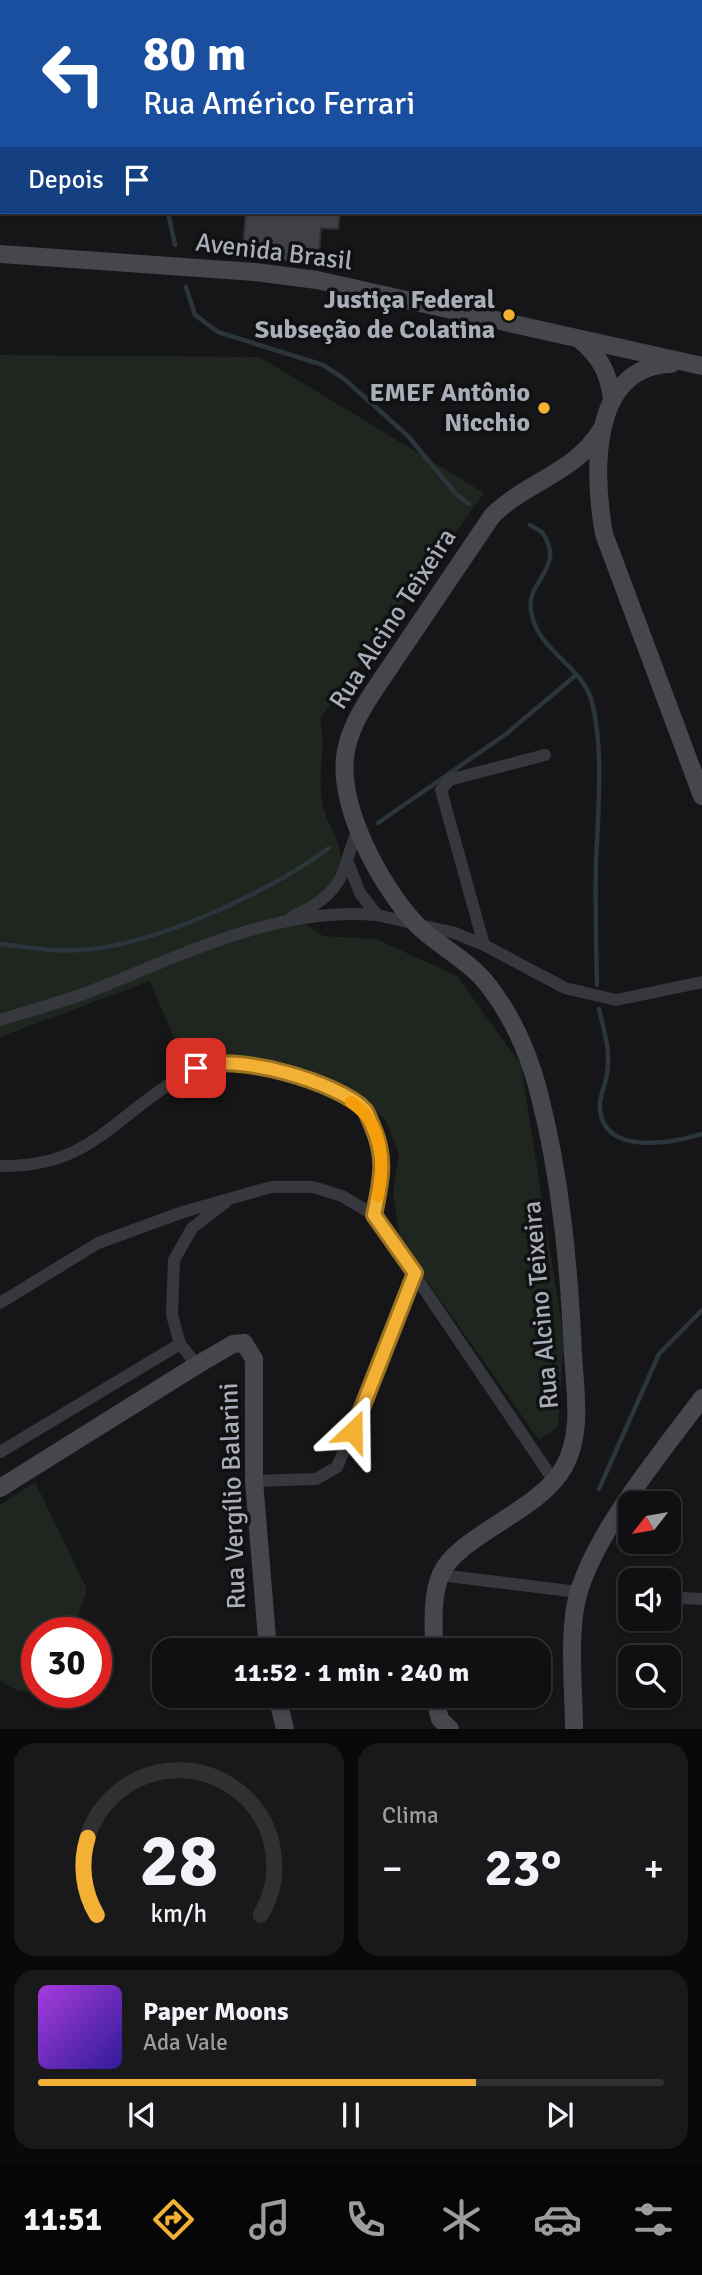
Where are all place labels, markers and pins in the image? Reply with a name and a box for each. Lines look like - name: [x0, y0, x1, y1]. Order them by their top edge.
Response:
- place label: Justiça Federal Subseção de Colatina: [255, 284, 495, 346]
- marker: Justiça Federal Subseção de Colatina: [501, 307, 517, 323]
- place label: EMEF Antônio Nicchio: [369, 377, 530, 439]
- marker: EMEF Antônio Nicchio: [536, 400, 552, 416]
- pin: [166, 1038, 226, 1098]

